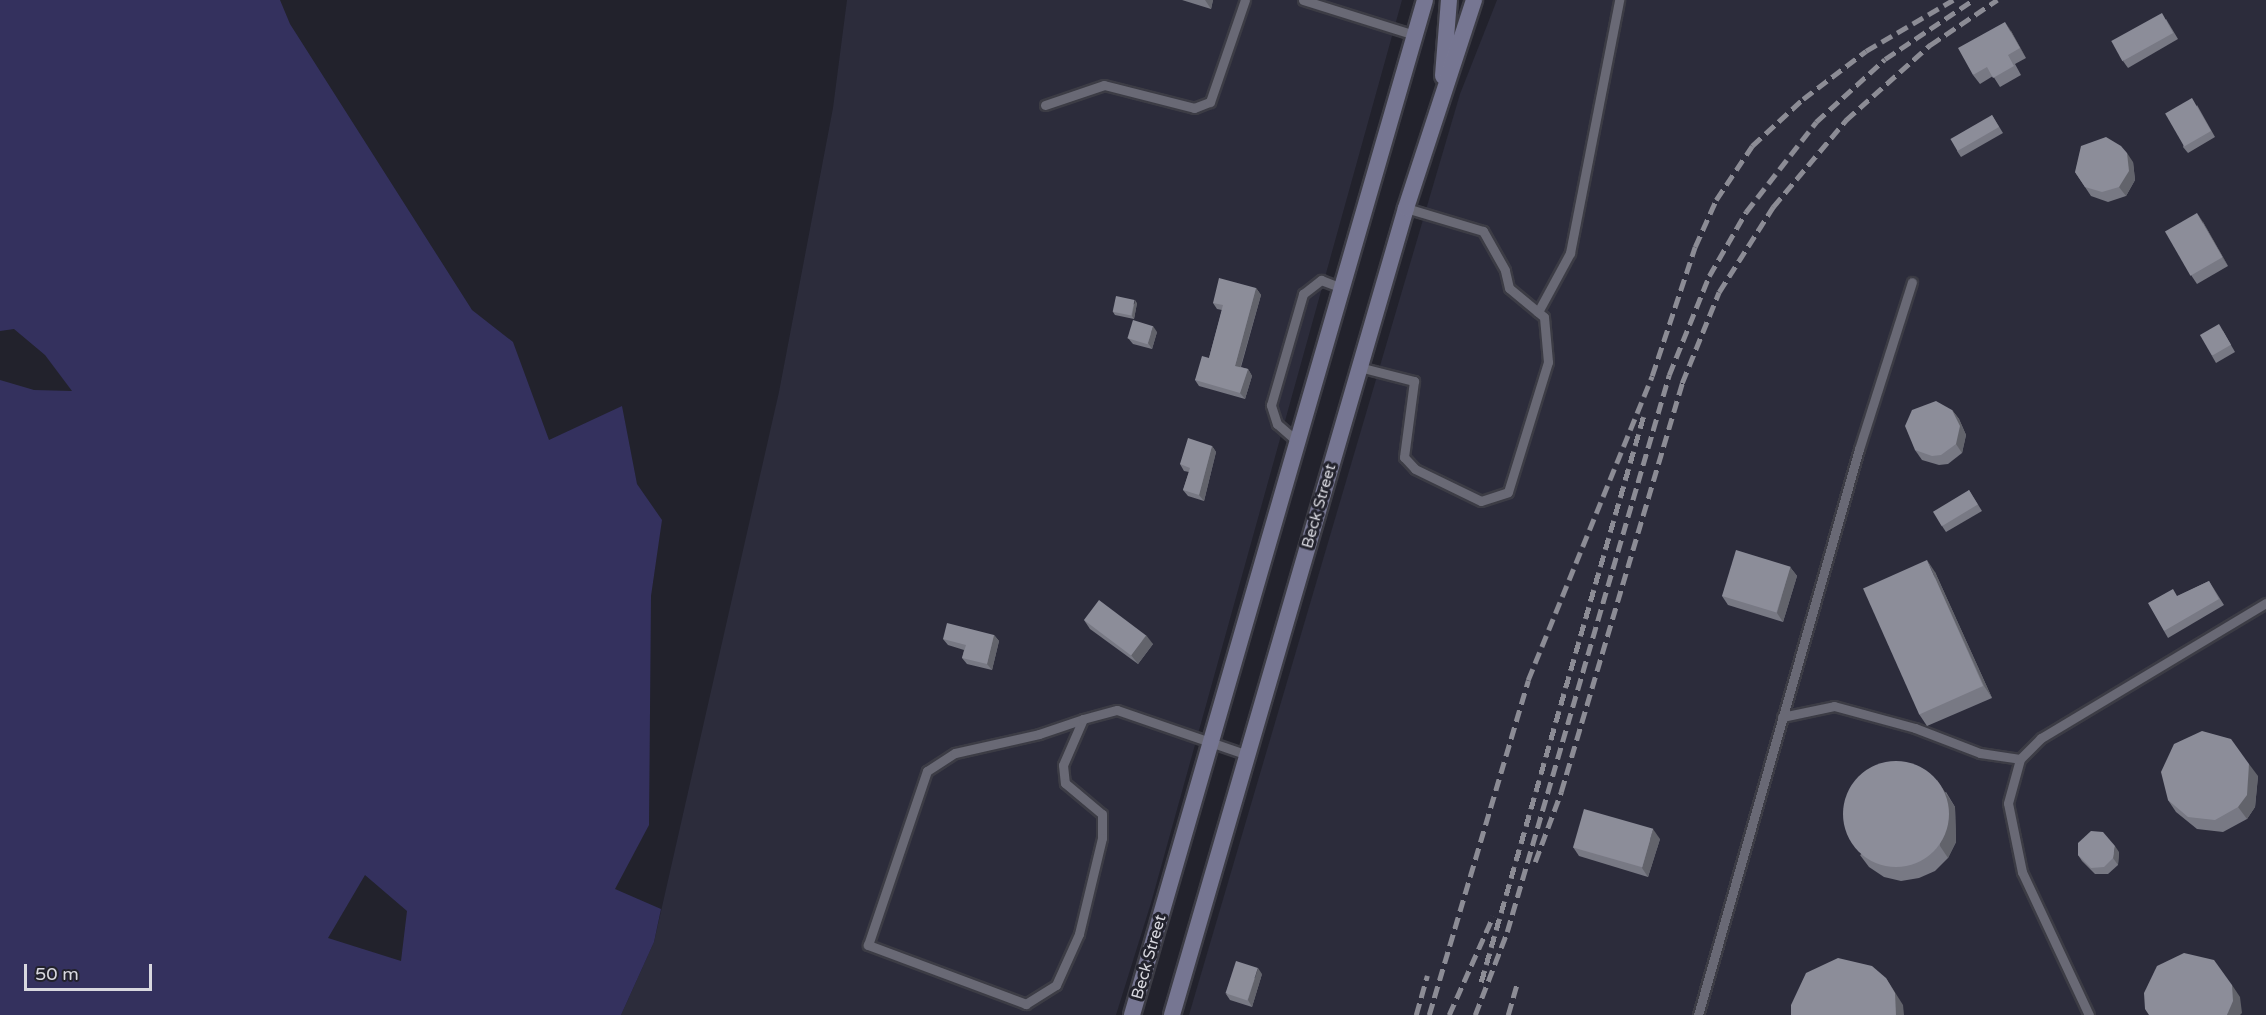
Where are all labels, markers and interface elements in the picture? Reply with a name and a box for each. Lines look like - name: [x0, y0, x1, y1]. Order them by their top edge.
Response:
- street label: Beck Street: [1298, 461, 1340, 551]
- street label: Beck Street: [1128, 912, 1170, 1002]
- scale bar: [27, 952, 154, 990]
- text: 50 m: [35, 963, 79, 985]

